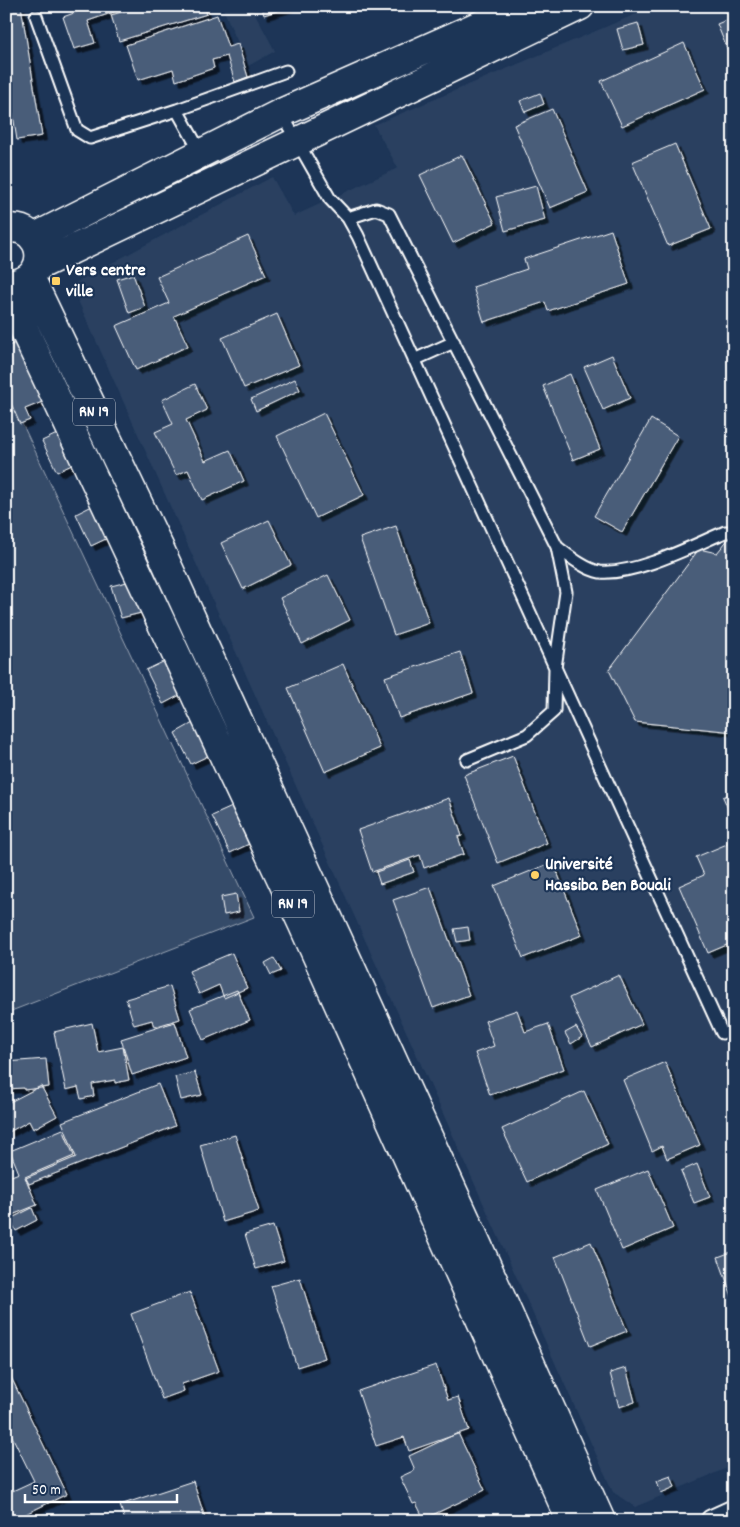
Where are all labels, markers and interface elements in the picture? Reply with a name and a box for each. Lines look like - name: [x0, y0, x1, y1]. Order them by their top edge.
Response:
- place label: Vers centre ville: [66, 259, 146, 305]
- marker: Vers centre ville: [50, 275, 62, 287]
- road number: RN 19: [73, 398, 115, 426]
- place label: Université Hassiba Ben Bouali: [545, 853, 671, 899]
- marker: Université Hassiba Ben Bouali: [529, 869, 541, 881]
- road number: RN 19: [272, 891, 314, 918]
- scale bar: [25, 1472, 178, 1504]
- text: 50 m: [32, 1480, 61, 1502]

